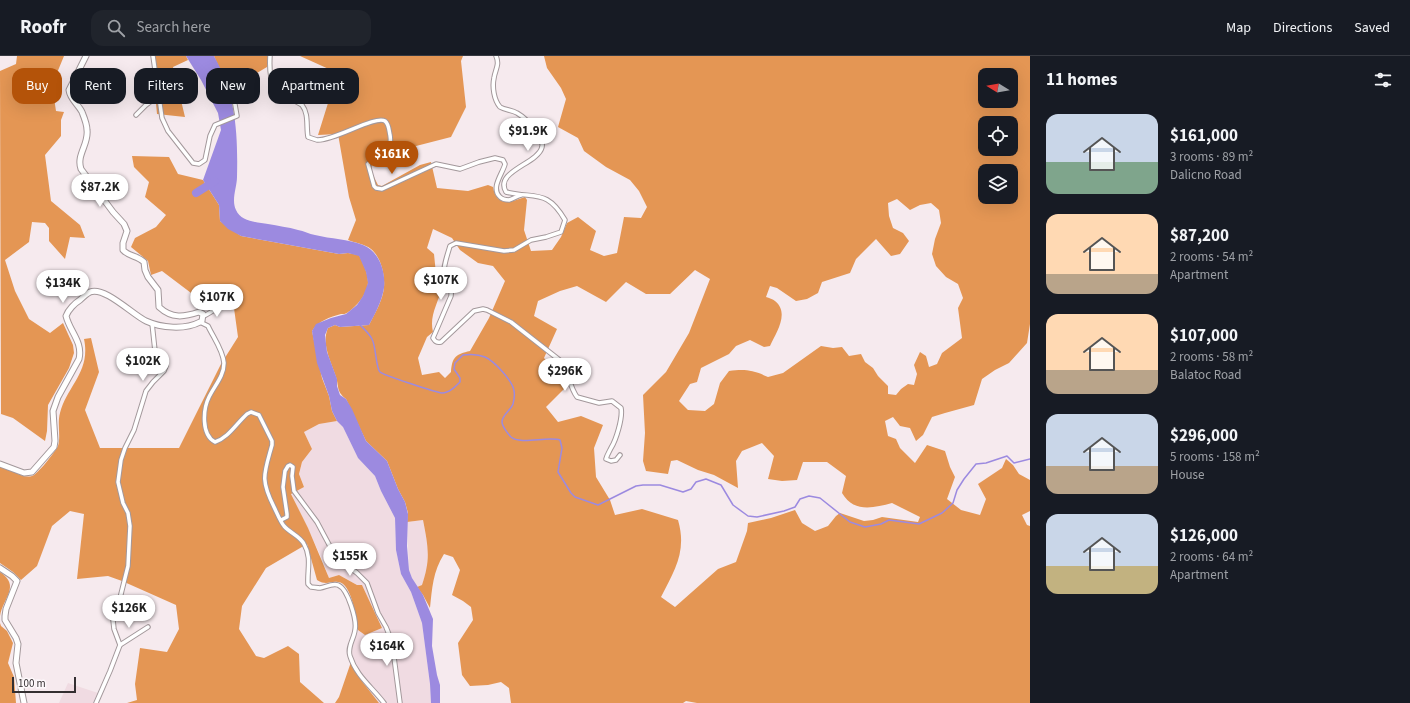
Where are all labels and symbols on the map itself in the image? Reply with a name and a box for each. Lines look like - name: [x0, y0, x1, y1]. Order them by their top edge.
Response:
- north arrow: [978, 68, 1018, 108]
- pin: $91.9K: [495, 118, 561, 152]
- pin: $161K: [364, 141, 420, 175]
- pin: $87.2K: [67, 174, 133, 208]
- pin: $107K: [413, 267, 469, 301]
- pin: $134K: [35, 270, 91, 304]
- pin: $107K: [189, 284, 245, 318]
- pin: $102K: [115, 348, 171, 382]
- pin: $296K: [537, 358, 593, 392]
- pin: $155K: [322, 543, 378, 577]
- pin: $126K: [101, 595, 157, 629]
- pin: $164K: [359, 633, 415, 667]
- scale bar: [12, 675, 76, 694]

